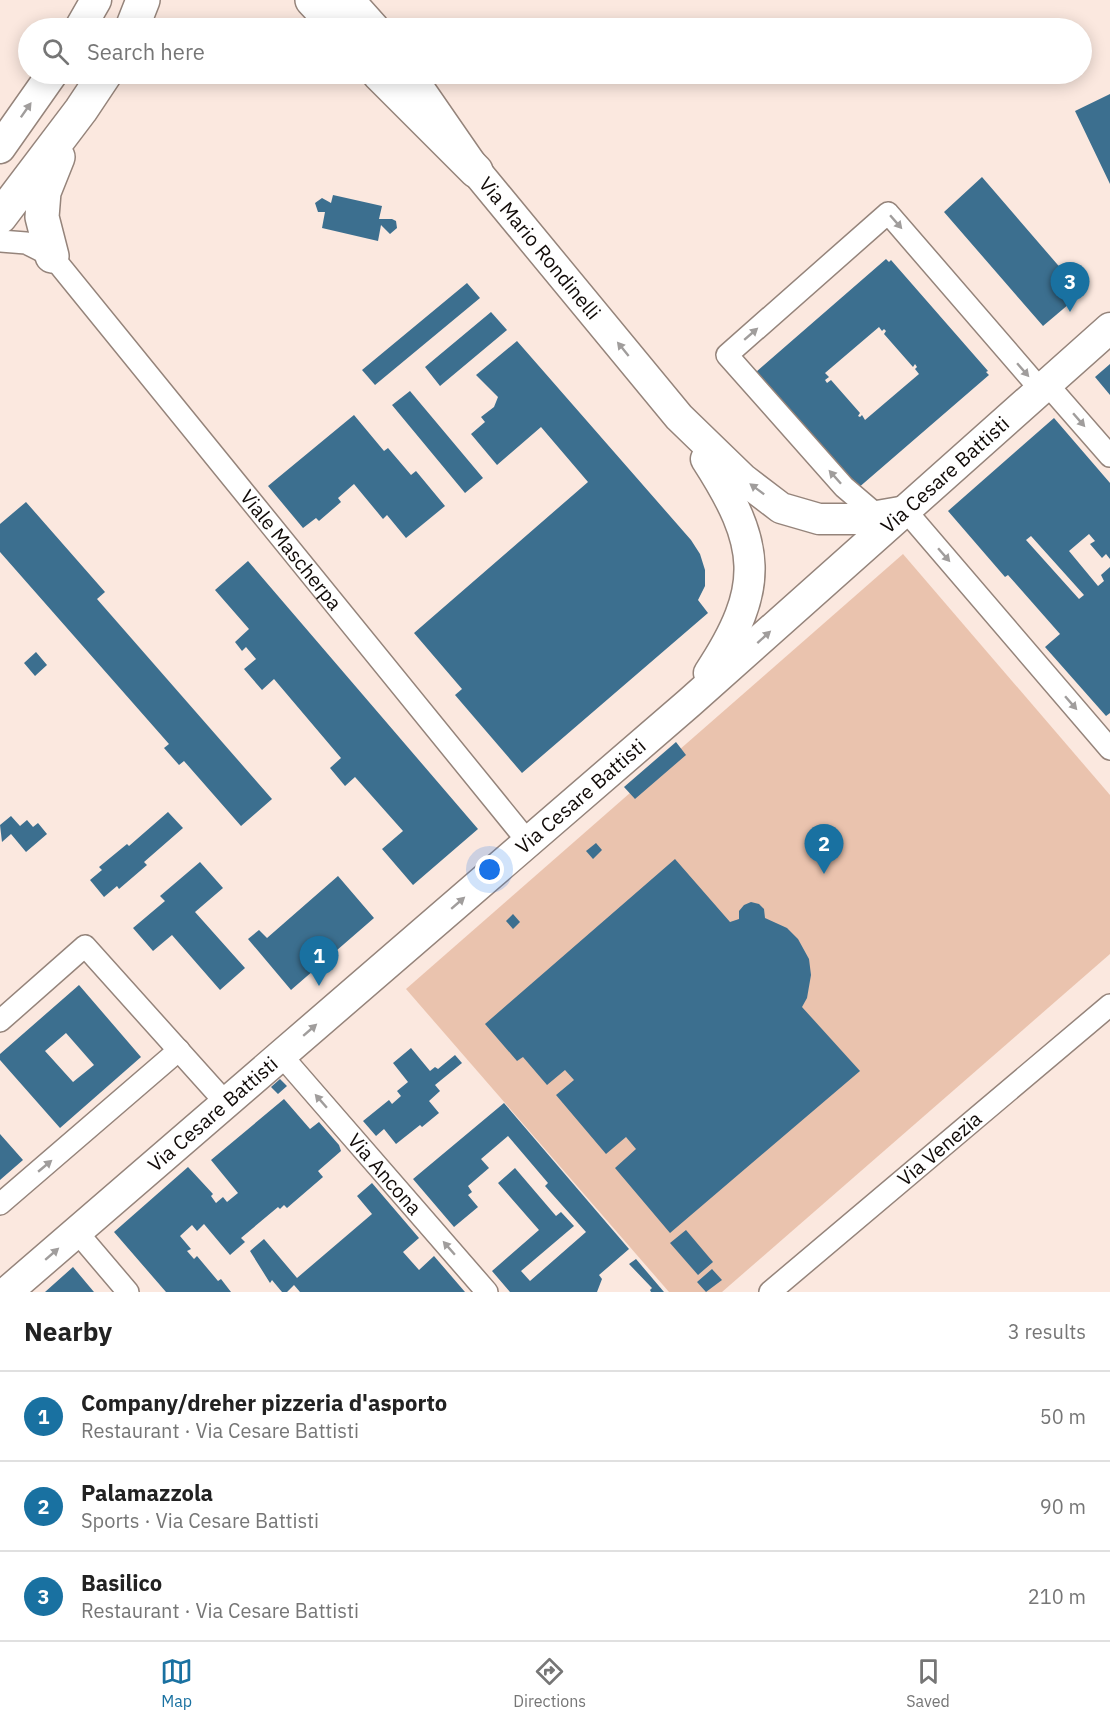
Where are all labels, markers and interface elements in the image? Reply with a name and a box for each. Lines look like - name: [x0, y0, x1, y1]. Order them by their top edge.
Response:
- search box: [18, 18, 1092, 84]
- icon: search: [39, 35, 72, 68]
- text: Search here: [87, 37, 205, 66]
- one-way arrow: [20, 103, 32, 119]
- street label: Via Mario Rondinelli: [473, 171, 607, 325]
- one-way arrow: [889, 214, 902, 229]
- pin: 3: [1050, 262, 1090, 312]
- one-way arrow: [743, 327, 759, 340]
- one-way arrow: [616, 341, 629, 357]
- one-way arrow: [1016, 362, 1029, 377]
- street label: Via Cesare Battisti: [875, 410, 1015, 539]
- one-way arrow: [1072, 412, 1085, 428]
- one-way arrow: [828, 469, 842, 484]
- one-way arrow: [749, 483, 765, 496]
- street label: Viale Mascherpa: [234, 484, 349, 616]
- one-way arrow: [938, 547, 951, 563]
- one-way arrow: [756, 631, 771, 644]
- one-way arrow: [1064, 695, 1077, 710]
- street label: Via Cesare Battisti: [510, 732, 651, 860]
- pin: 2: [804, 824, 844, 874]
- your location: [475, 855, 504, 884]
- one-way arrow: [450, 897, 465, 910]
- pin: 1: [300, 936, 338, 986]
- one-way arrow: [302, 1024, 317, 1037]
- street label: Via Cesare Battisti: [142, 1050, 283, 1178]
- one-way arrow: [315, 1094, 328, 1109]
- street label: Via Venezia: [891, 1105, 987, 1192]
- street label: Via Ancona: [342, 1127, 428, 1221]
- one-way arrow: [37, 1160, 52, 1173]
- one-way arrow: [443, 1241, 456, 1256]
- one-way arrow: [44, 1248, 59, 1261]
- text: Nearby: [24, 1314, 112, 1348]
- text: 3 results: [1008, 1318, 1086, 1345]
- text: Company/dreher pizzeria d'asporto: [81, 1388, 447, 1417]
- text: 1: [38, 1403, 50, 1430]
- text: 50 m: [1040, 1403, 1086, 1430]
- text: Restaurant · Via Cesare Battisti: [81, 1417, 359, 1444]
- text: Palamazzola: [81, 1478, 213, 1507]
- text: 2: [38, 1493, 50, 1520]
- text: 90 m: [1040, 1493, 1086, 1520]
- text: Sports · Via Cesare Battisti: [81, 1507, 319, 1534]
- text: Basilico: [81, 1568, 162, 1597]
- text: 3: [38, 1583, 50, 1610]
- text: 210 m: [1028, 1583, 1086, 1610]
- text: Restaurant · Via Cesare Battisti: [81, 1597, 359, 1624]
- tab: Map: [160, 1655, 193, 1711]
- tab: Directions: [513, 1655, 586, 1711]
- tab: Saved: [906, 1655, 950, 1711]

